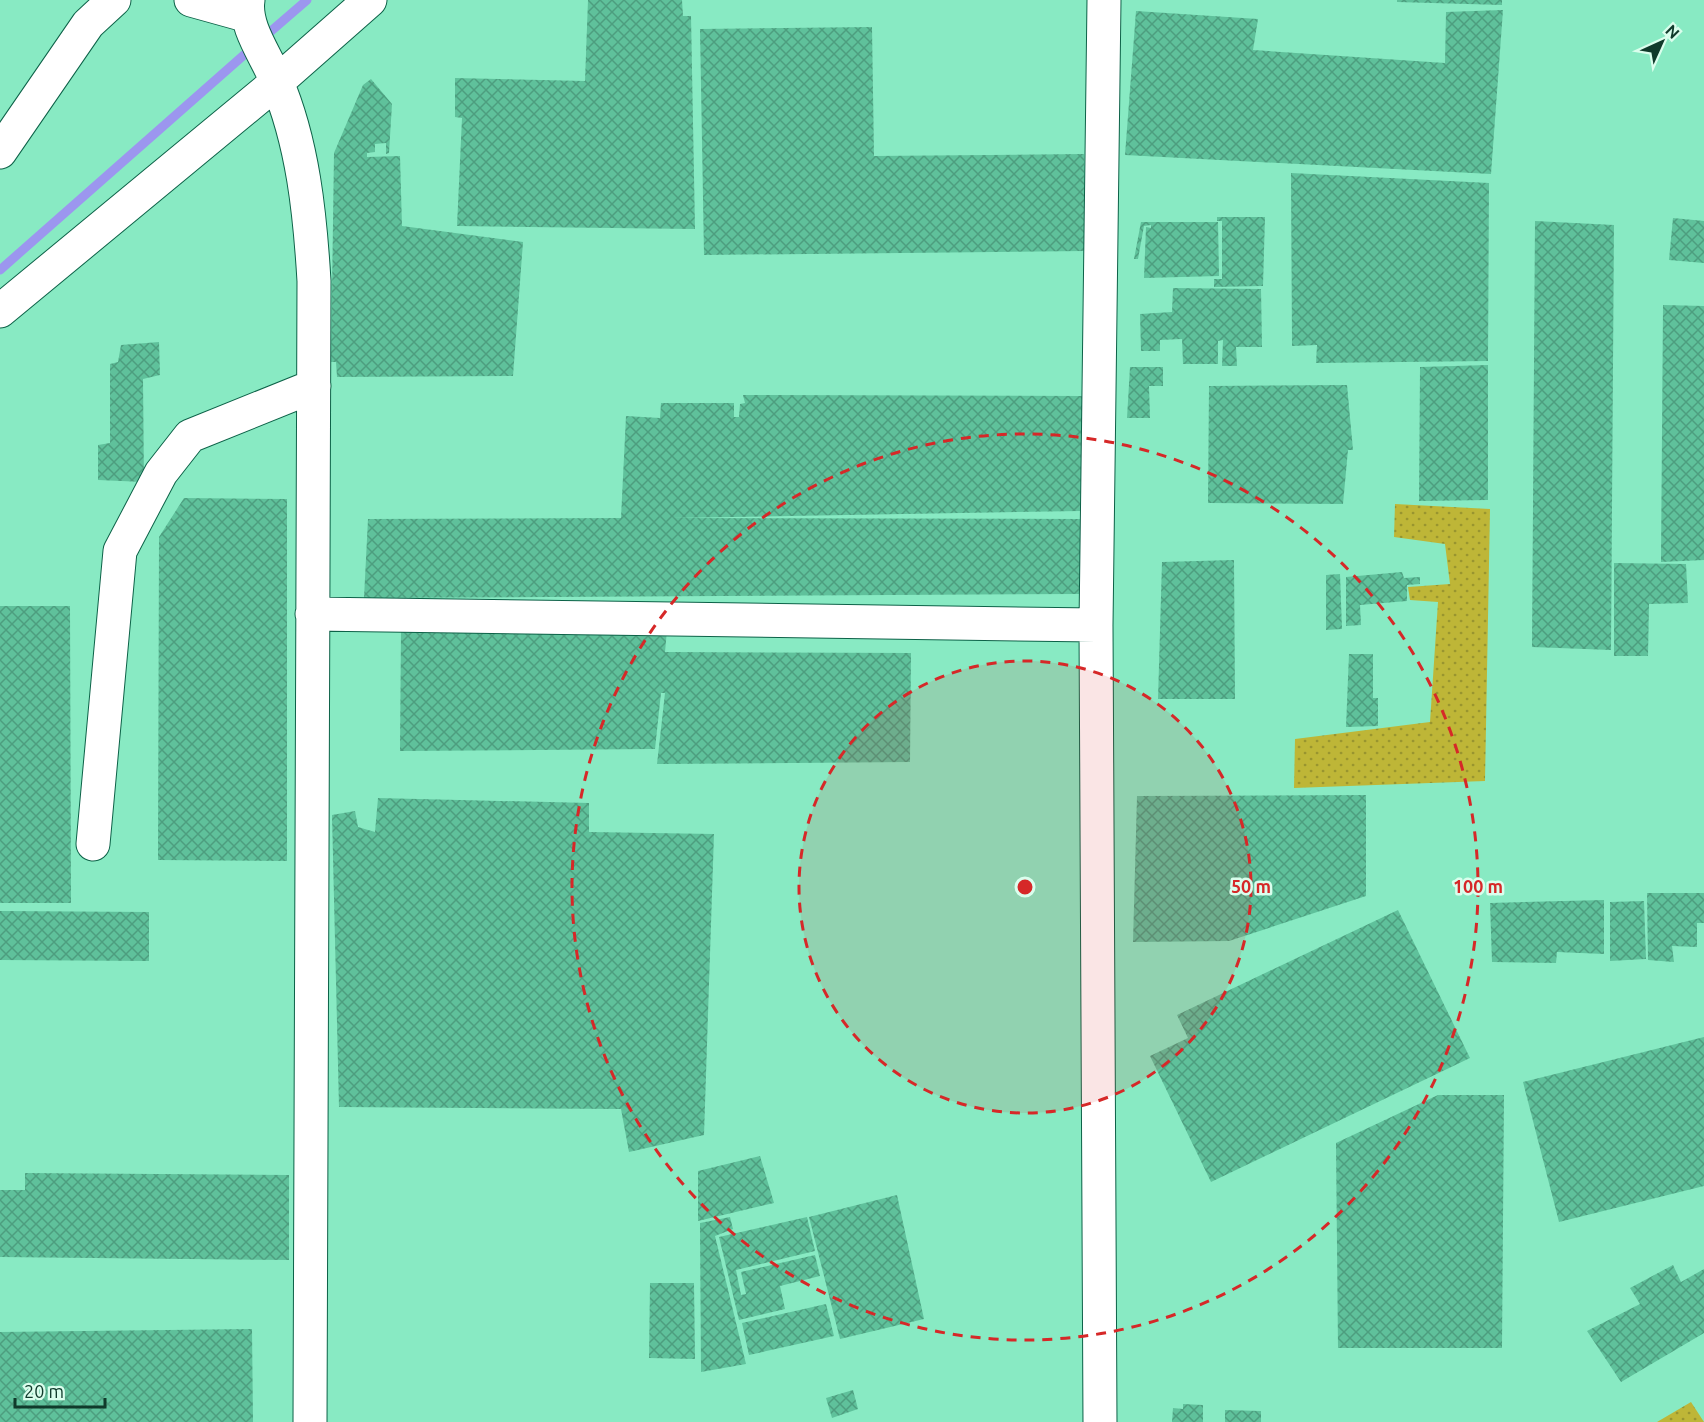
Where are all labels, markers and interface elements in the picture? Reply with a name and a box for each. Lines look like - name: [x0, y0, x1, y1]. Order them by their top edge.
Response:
- north arrow: [1632, 12, 1692, 72]
- text: N: [1662, 21, 1683, 42]
- text: 50 m: [1231, 876, 1271, 896]
- text: 100 m: [1453, 876, 1503, 896]
- centre of rings: [1015, 877, 1035, 897]
- scale bar: [15, 1371, 105, 1409]
- text: 20 m: [24, 1381, 64, 1401]

